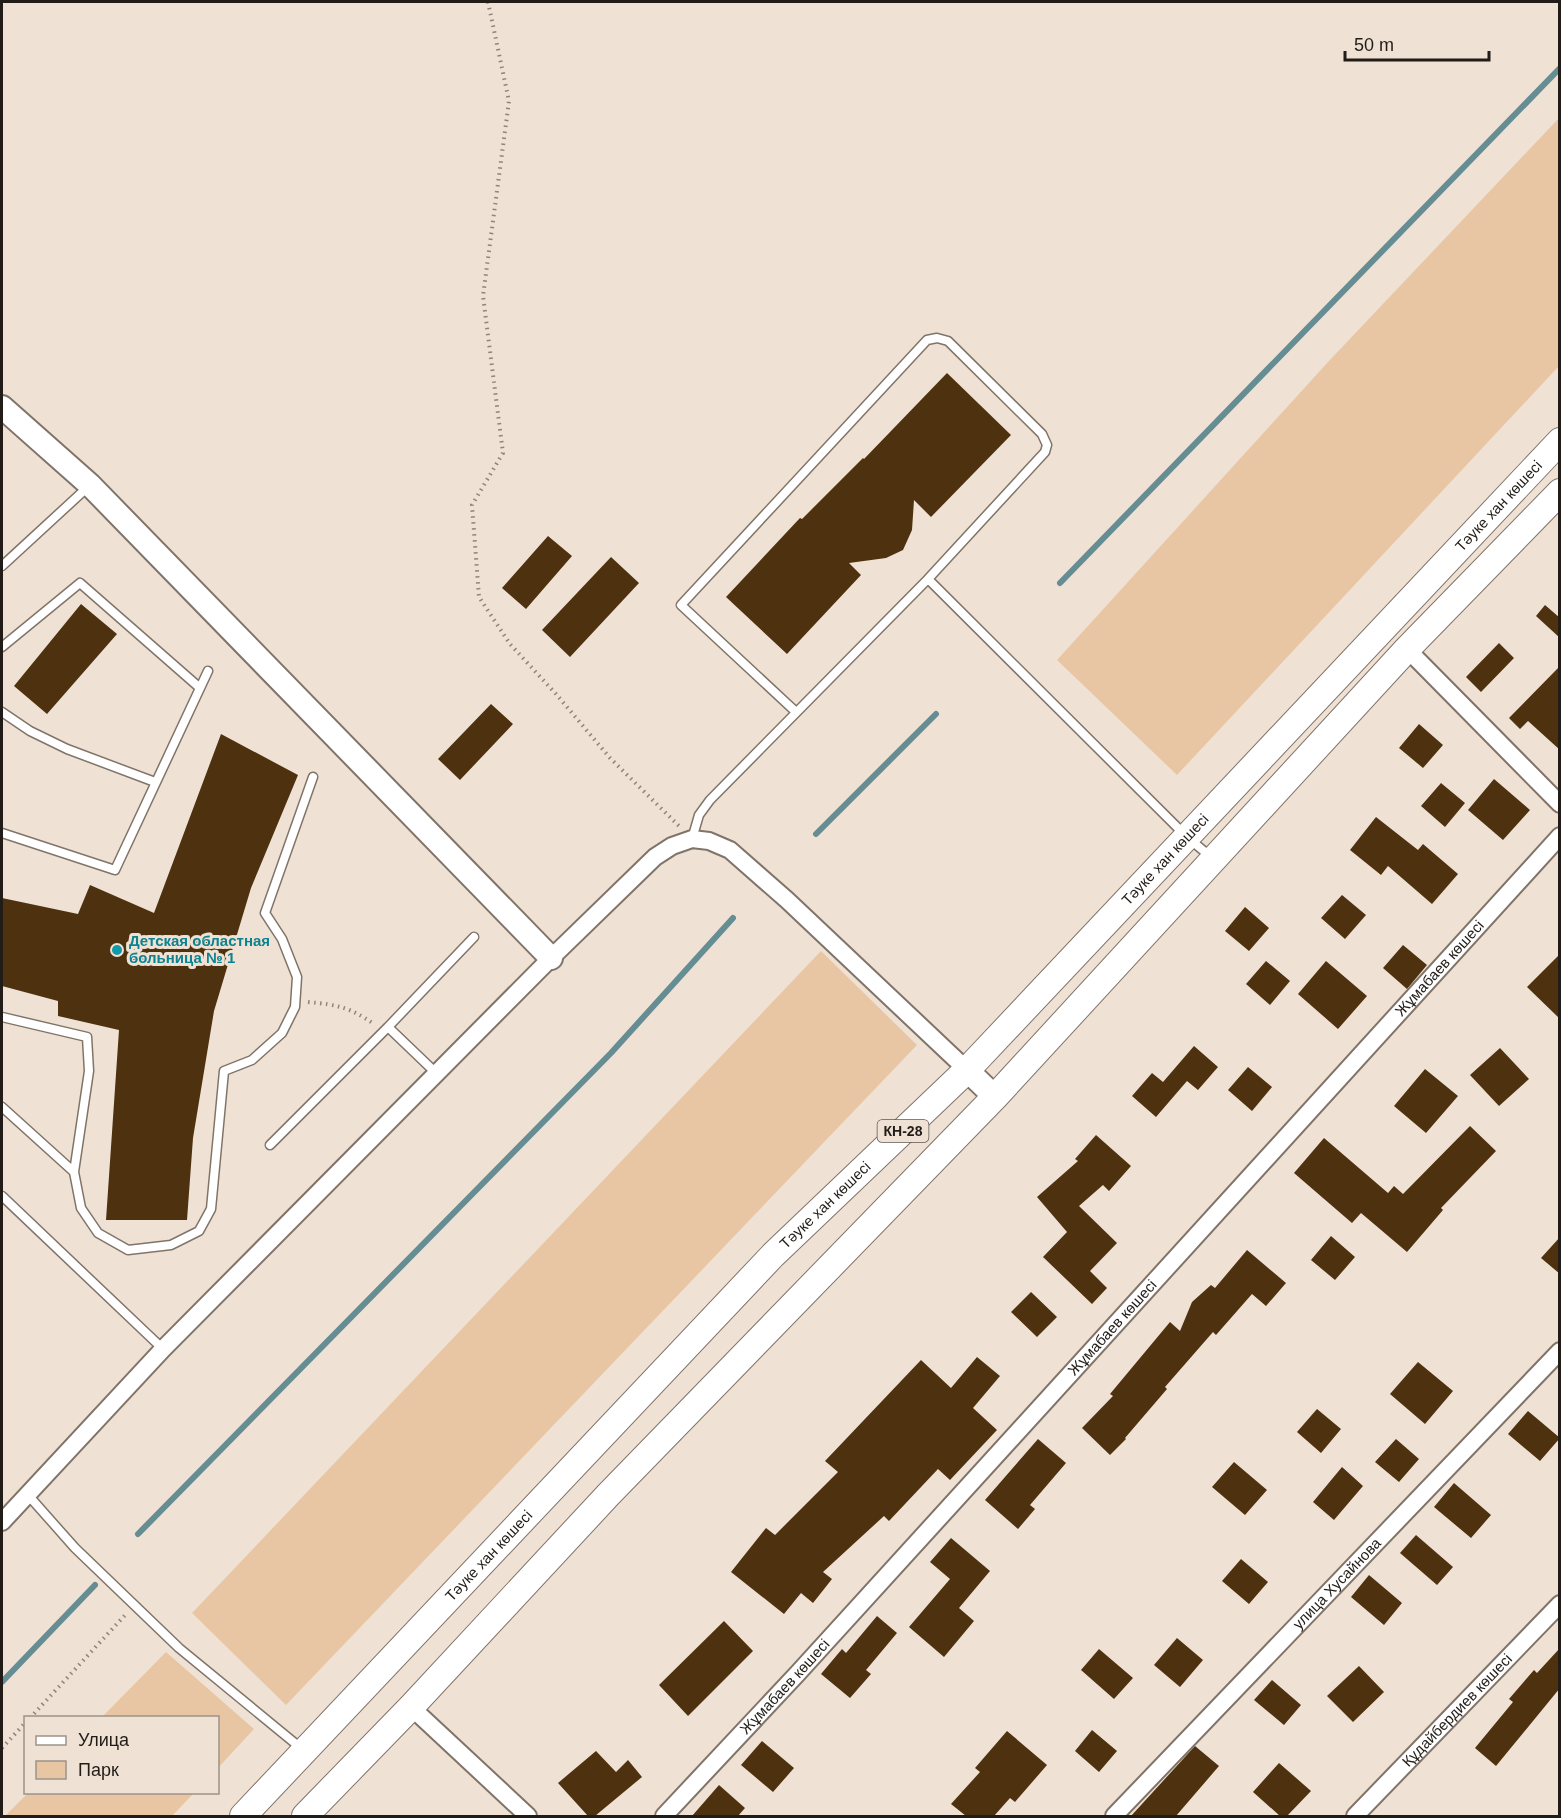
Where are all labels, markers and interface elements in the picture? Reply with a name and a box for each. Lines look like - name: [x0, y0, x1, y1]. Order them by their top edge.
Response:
- scale bar: [1345, 24, 1489, 62]
- text: 50 m: [1354, 35, 1394, 55]
- street label: Тәуке хан көшесі: [1452, 457, 1545, 555]
- street label: Тәуке хан көшесі: [1118, 810, 1212, 908]
- street label: Жұмабаев көшесі: [1391, 917, 1487, 1019]
- place label: Детская областная больница № 1: [129, 932, 270, 966]
- marker: Детская областная больница № 1: [110, 943, 124, 957]
- road number: КН-28: [878, 1120, 928, 1142]
- street label: Тәуке хан көшесі: [776, 1158, 874, 1252]
- street label: Жұмабаев көшесі: [1064, 1276, 1160, 1379]
- street label: Тәуке хан көшесі: [442, 1506, 535, 1604]
- street label: улица Хусайнова: [1289, 1534, 1384, 1632]
- street label: Жұмабаев көшесі: [736, 1635, 833, 1737]
- street label: Құдайбердиев көшесі: [1398, 1650, 1515, 1770]
- legend: [24, 1716, 219, 1794]
- text: Улица: [78, 1730, 130, 1750]
- text: Парк: [78, 1760, 119, 1780]

